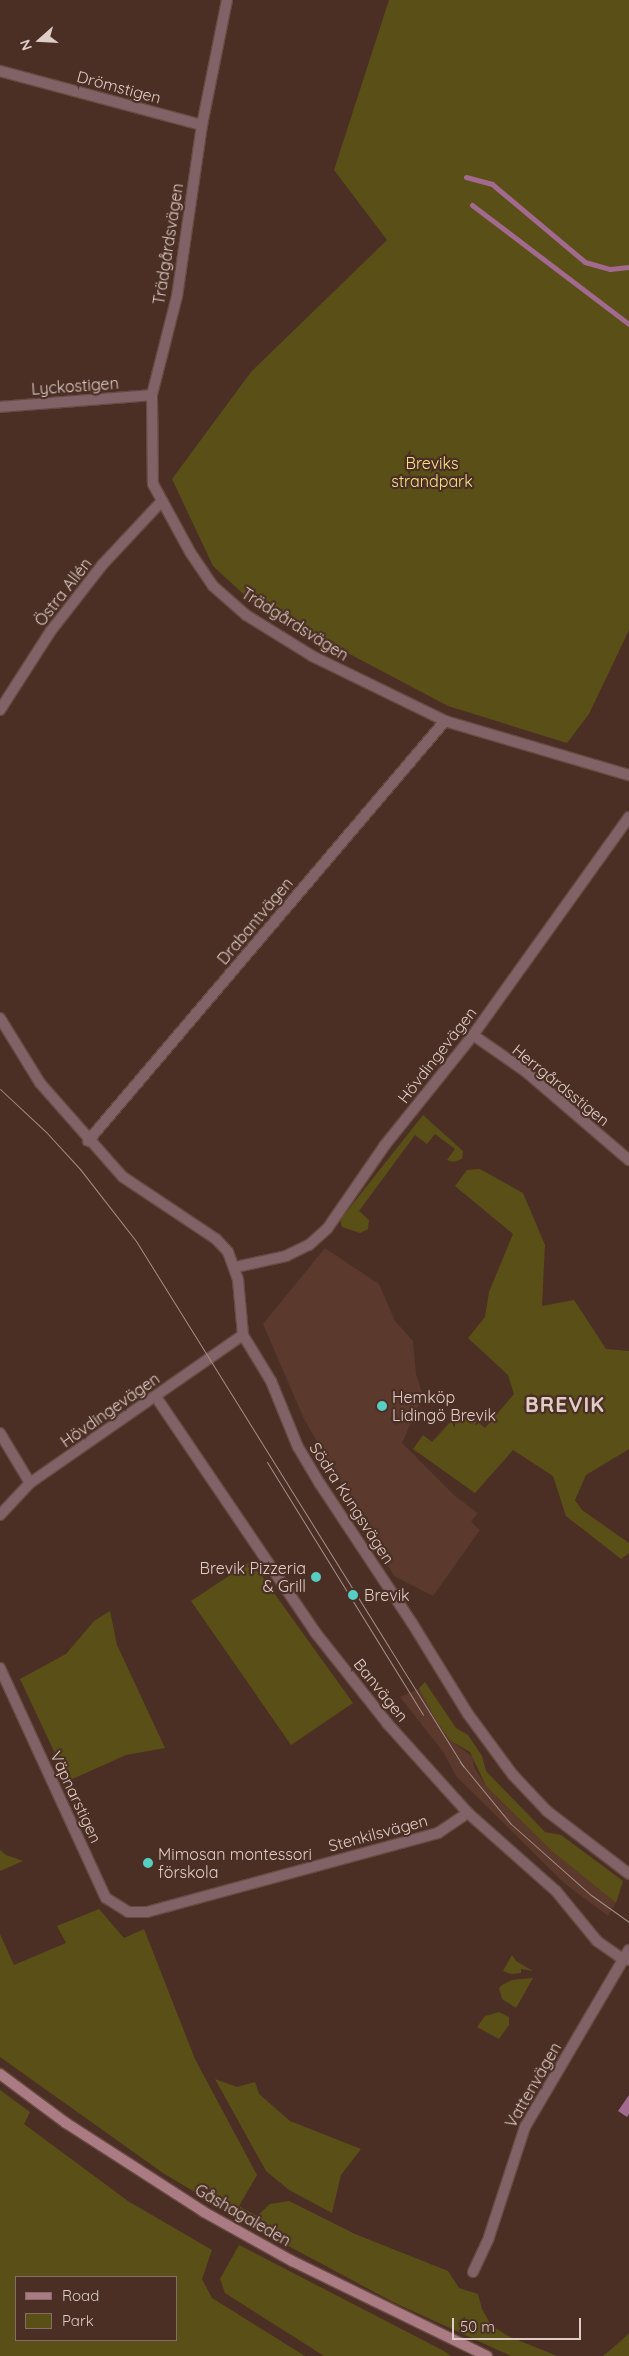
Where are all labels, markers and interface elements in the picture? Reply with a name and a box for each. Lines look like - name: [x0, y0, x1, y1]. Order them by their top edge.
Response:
- north arrow: [15, 15, 65, 65]
- text: N: [16, 37, 36, 53]
- street label: Drömstigen: [75, 67, 163, 107]
- street label: Trädgårdsvägen: [149, 182, 187, 306]
- street label: Lyckostigen: [31, 373, 119, 399]
- park label: Breviks strandpark: [391, 453, 473, 491]
- street label: Östra Allén: [30, 554, 96, 630]
- street label: Trädgårdsvägen: [238, 583, 352, 665]
- street label: Drabantvägen: [213, 874, 297, 968]
- street label: Hövdingevägen: [394, 1003, 480, 1107]
- street label: Herrgårdsstigen: [509, 1040, 613, 1130]
- street label: Hövdingevägen: [57, 1369, 163, 1451]
- place label: Hemköp Lidingö Brevik: [392, 1387, 496, 1425]
- district label: BREVIK: [524, 1391, 606, 1417]
- marker: Hemköp Lidingö Brevik: [376, 1400, 388, 1412]
- street label: Södra Kungsvägen: [306, 1439, 398, 1567]
- place label: Brevik Pizzeria & Grill: [200, 1558, 306, 1596]
- marker: Brevik Pizzeria & Grill: [310, 1571, 322, 1583]
- place label: Brevik: [364, 1585, 410, 1605]
- marker: Brevik: [346, 1588, 360, 1602]
- street label: Banvägen: [350, 1655, 412, 1725]
- street label: Väpnarstigen: [46, 1748, 106, 1846]
- street label: Stenkilsvägen: [326, 1811, 430, 1855]
- place label: Mimosan montessori förskola: [158, 1844, 312, 1882]
- marker: Mimosan montessori förskola: [142, 1857, 154, 1869]
- street label: Vattenvägen: [501, 2039, 565, 2131]
- street label: Gåshagaleden: [192, 2180, 294, 2250]
- legend: [15, 2276, 178, 2341]
- text: Road: [62, 2286, 99, 2305]
- scale bar: [454, 2308, 583, 2340]
- text: Park: [62, 2311, 94, 2330]
- text: 50 m: [460, 2317, 495, 2336]

